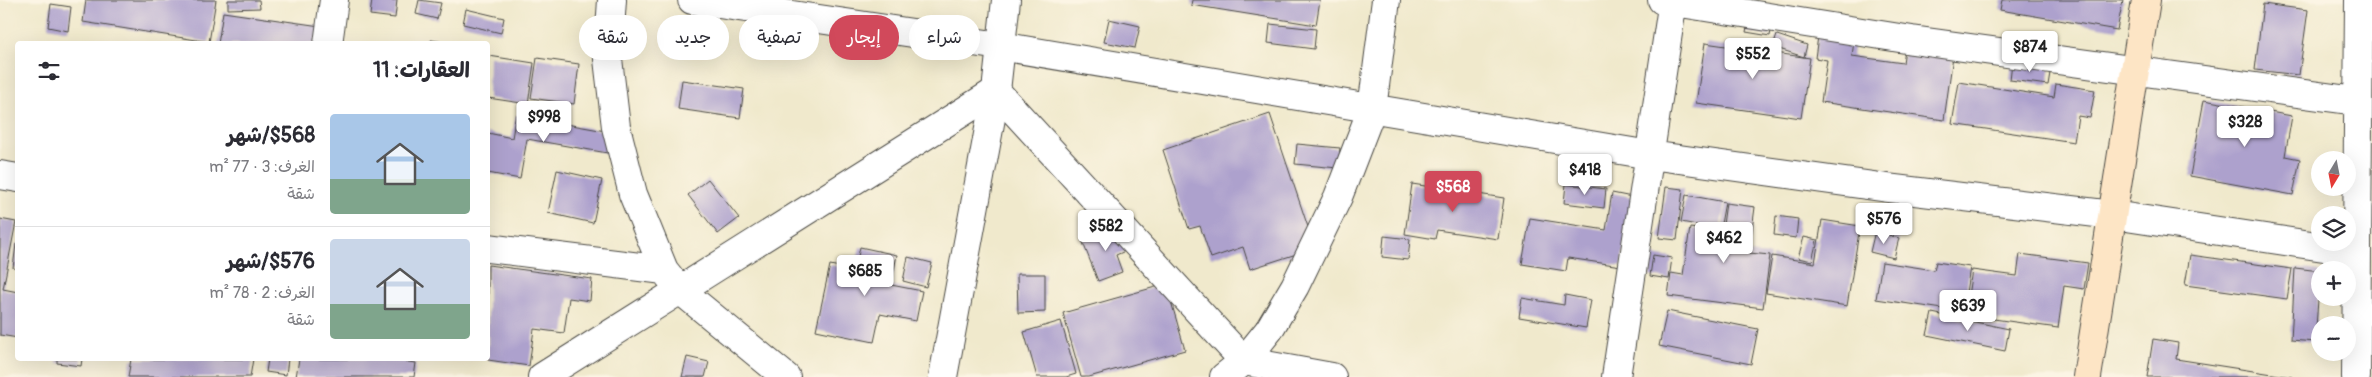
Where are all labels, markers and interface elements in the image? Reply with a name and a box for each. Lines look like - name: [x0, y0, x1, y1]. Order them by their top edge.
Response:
- chip: شقة: [579, 15, 647, 60]
- chip: جديد: [657, 15, 729, 60]
- chip: تصفية: [739, 15, 819, 60]
- chip: إيجار: [829, 15, 899, 60]
- chip: شراء: [909, 15, 980, 60]
- pin: $874: [2000, 30, 2060, 73]
- text: $874: [2013, 37, 2047, 57]
- pin: $552: [1723, 38, 1783, 80]
- text: $552: [1736, 44, 1770, 64]
- icon: filters: [35, 57, 63, 85]
- text: العقارات: 11: [373, 57, 470, 84]
- pin: $998: [514, 100, 574, 143]
- pin: $328: [2215, 106, 2275, 148]
- text: $998: [527, 107, 561, 127]
- text: $328: [2228, 112, 2262, 132]
- text: $568/شهر: [227, 122, 315, 149]
- icon: home: [370, 134, 430, 194]
- north arrow: [2311, 151, 2356, 196]
- map controls: [2311, 151, 2356, 361]
- pin: $418: [1555, 154, 1615, 196]
- text: الغرف: 3 · 77 m²: [209, 157, 315, 177]
- text: $418: [1569, 160, 1601, 180]
- pin: $568: [1423, 170, 1483, 213]
- text: $568: [1436, 177, 1470, 197]
- text: شقة: [287, 184, 315, 204]
- pin: $576: [1854, 202, 1914, 245]
- button: layers: [2311, 206, 2356, 251]
- text: $576: [1866, 209, 1902, 229]
- pin: $582: [1076, 210, 1136, 252]
- text: $582: [1089, 216, 1123, 236]
- pin: $462: [1694, 222, 1754, 264]
- text: $462: [1706, 228, 1742, 248]
- text: $576/شهر: [226, 248, 315, 275]
- pin: $685: [835, 254, 895, 297]
- icon: home: [370, 259, 430, 319]
- text: $685: [848, 261, 882, 281]
- button: +: [2311, 261, 2356, 306]
- text: الغرف: 2 · 78 m²: [210, 283, 315, 303]
- pin: $639: [1938, 290, 1998, 332]
- text: $639: [1950, 296, 1986, 316]
- text: شقة: [287, 310, 315, 330]
- button: −: [2311, 316, 2356, 361]

